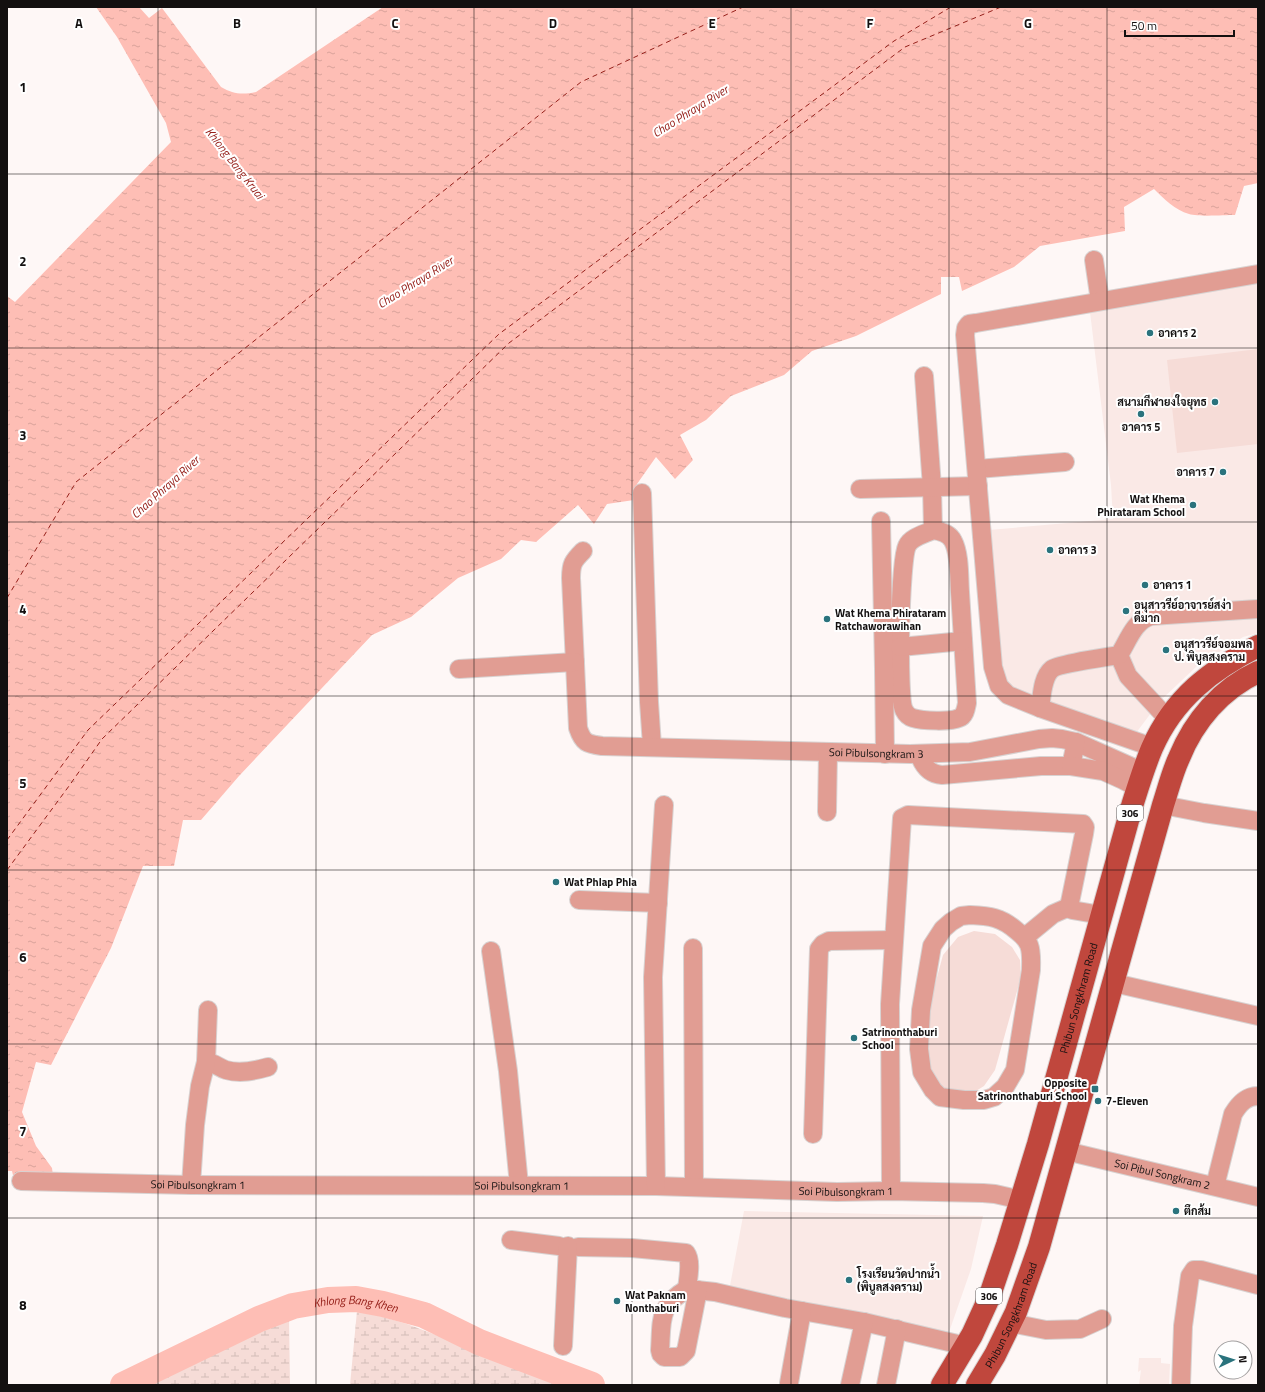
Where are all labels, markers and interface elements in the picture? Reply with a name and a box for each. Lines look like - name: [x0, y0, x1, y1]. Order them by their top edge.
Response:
- scale bar: [1125, 12, 1234, 38]
- text: A: [75, 13, 83, 33]
- text: B: [233, 13, 241, 33]
- text: C: [391, 13, 399, 33]
- text: D: [549, 13, 557, 33]
- text: E: [708, 13, 716, 33]
- text: F: [867, 13, 874, 33]
- text: G: [1024, 13, 1032, 33]
- text: 50 m: [1131, 16, 1157, 35]
- text: 1: [19, 77, 27, 97]
- water label: Chao Phraya River: [648, 79, 734, 142]
- water label: Khlong Bang Kruai: [201, 123, 270, 204]
- water label: Chao Phraya River: [373, 250, 459, 313]
- text: 2: [19, 251, 27, 271]
- place label: อาคาร 2: [1158, 325, 1197, 341]
- marker: อาคาร 2: [1145, 328, 1155, 338]
- place label: สนามกีฬายงใจยุทธ: [1117, 394, 1207, 410]
- marker: สนามกีฬายงใจยุทธ: [1210, 397, 1220, 407]
- marker: อาคาร 5: [1136, 409, 1146, 419]
- place label: อาคาร 5: [1122, 419, 1160, 435]
- text: 3: [19, 425, 27, 445]
- water label: Chao Phraya River: [126, 449, 205, 523]
- place label: อาคาร 7: [1176, 464, 1215, 480]
- marker: อาคาร 7: [1218, 467, 1228, 477]
- place label: Wat Khema Phirataram School: [1097, 491, 1185, 520]
- marker: Wat Khema Phirataram School: [1188, 500, 1198, 510]
- place label: อาคาร 3: [1058, 542, 1097, 558]
- marker: อาคาร 3: [1045, 545, 1055, 555]
- place label: อาคาร 1: [1153, 577, 1192, 593]
- marker: อาคาร 1: [1140, 580, 1150, 590]
- place label: อนุสาวรีย์อาจารย์สง่า ดีมาก: [1134, 597, 1231, 626]
- text: 4: [19, 599, 27, 619]
- place label: Wat Khema Phirataram Ratchaworawihan: [835, 605, 946, 634]
- marker: อนุสาวรีย์อาจารย์สง่า ดีมาก: [1121, 606, 1131, 616]
- marker: Wat Khema Phirataram Ratchaworawihan: [822, 614, 832, 624]
- place label: อนุสาวรีย์จอมพล ป. พิบูลสงคราม: [1174, 636, 1252, 665]
- marker: อนุสาวรีย์จอมพล ป. พิบูลสงคราม: [1161, 645, 1171, 655]
- street label: Soi Pibulsongkram 3: [829, 744, 924, 762]
- text: 5: [19, 773, 27, 793]
- road number: 306: [1117, 805, 1143, 821]
- place label: Wat Phlap Phla: [564, 874, 637, 890]
- marker: Wat Phlap Phla: [551, 877, 561, 887]
- street label: Phibun Songkhram Road: [1056, 941, 1102, 1055]
- text: 6: [19, 947, 27, 967]
- place label: Satrinonthaburi School: [862, 1024, 937, 1053]
- marker: Satrinonthaburi School: [849, 1033, 859, 1043]
- place label: Opposite Satrinonthaburi School: [978, 1075, 1087, 1104]
- marker: Opposite Satrinonthaburi School: [1090, 1084, 1100, 1094]
- place label: 7-Eleven: [1106, 1093, 1148, 1109]
- marker: 7-Eleven: [1093, 1096, 1103, 1106]
- text: 7: [19, 1121, 27, 1141]
- street label: Soi Pibul Songkram 2: [1113, 1155, 1212, 1193]
- street label: Soi Pibulsongkram 1: [150, 1176, 245, 1193]
- street label: Soi Pibulsongkram 1: [475, 1178, 569, 1194]
- street label: Soi Pibulsongkram 1: [798, 1183, 893, 1200]
- place label: ตึกส้ม: [1184, 1203, 1211, 1219]
- marker: ตึกส้ม: [1171, 1206, 1181, 1216]
- street label: Phibun Songkhram Road: [981, 1260, 1041, 1371]
- place label: โรงเรียนวัดปากน้ำ (พิบูลสงคราม): [856, 1263, 940, 1295]
- marker: โรงเรียนวัดปากน้ำ (พิบูลสงคราม): [844, 1275, 854, 1285]
- place label: Wat Paknam Nonthaburi: [625, 1287, 686, 1316]
- road number: 306: [976, 1288, 1002, 1304]
- water label: Khlong Bang Khen: [312, 1289, 401, 1317]
- text: 8: [19, 1295, 27, 1315]
- marker: Wat Paknam Nonthaburi: [612, 1296, 622, 1306]
- north arrow: [1213, 1340, 1253, 1380]
- text: N: [1235, 1355, 1251, 1364]

